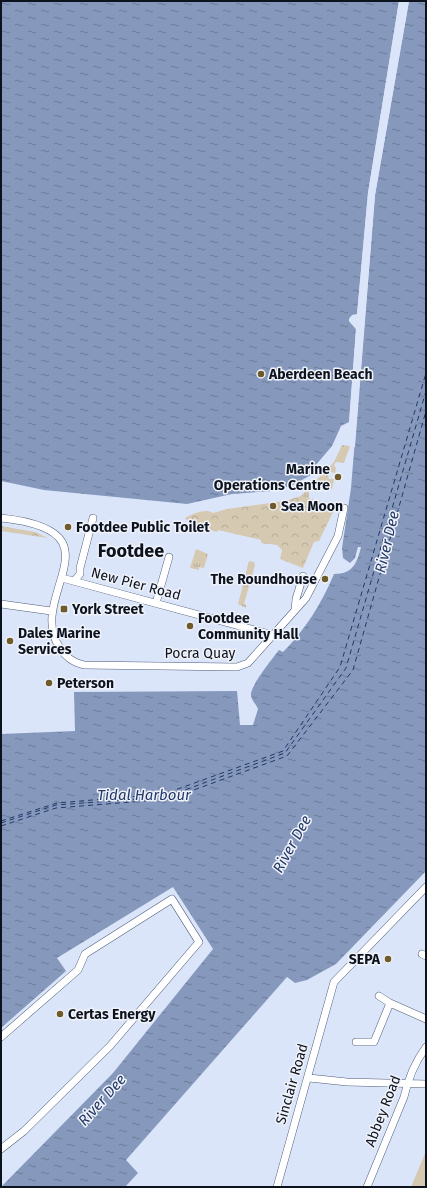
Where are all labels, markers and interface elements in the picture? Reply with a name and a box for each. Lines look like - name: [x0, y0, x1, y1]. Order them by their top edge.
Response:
- place label: Aberdeen Beach: [268, 366, 372, 383]
- marker: Aberdeen Beach: [256, 369, 266, 379]
- place label: Marine Operations Centre: [214, 461, 330, 494]
- marker: Marine Operations Centre: [333, 472, 343, 482]
- place label: Sea Moon: [281, 498, 343, 515]
- marker: Sea Moon: [268, 501, 278, 511]
- water label: River Dee: [371, 509, 403, 575]
- place label: Footdee Public Toilet: [76, 519, 210, 536]
- marker: Footdee Public Toilet: [63, 522, 73, 532]
- district label: Footdee: [98, 540, 164, 562]
- street label: New Pier Road: [89, 564, 183, 604]
- place label: The Roundhouse: [210, 571, 317, 588]
- marker: The Roundhouse: [320, 574, 330, 584]
- place label: York Street: [71, 601, 144, 618]
- marker: York Street: [59, 604, 69, 614]
- place label: Footdee Community Hall: [198, 610, 300, 643]
- marker: Footdee Community Hall: [185, 621, 195, 631]
- place label: Dales Marine Services: [18, 625, 101, 658]
- marker: Dales Marine Services: [5, 636, 15, 646]
- street label: Pocra Quay: [165, 645, 236, 662]
- place label: Peterson: [57, 675, 114, 692]
- marker: Peterson: [44, 678, 54, 688]
- water label: Tidal Harbour: [97, 786, 192, 804]
- water label: River Dee: [269, 812, 315, 876]
- place label: SEPA: [349, 951, 381, 968]
- marker: SEPA: [383, 954, 393, 964]
- place label: Certas Energy: [68, 1006, 156, 1023]
- marker: Certas Energy: [55, 1009, 65, 1019]
- street label: Sinclair Road: [272, 1042, 312, 1126]
- water label: River Dee: [74, 1070, 130, 1129]
- street label: Abbey Road: [362, 1073, 404, 1149]

